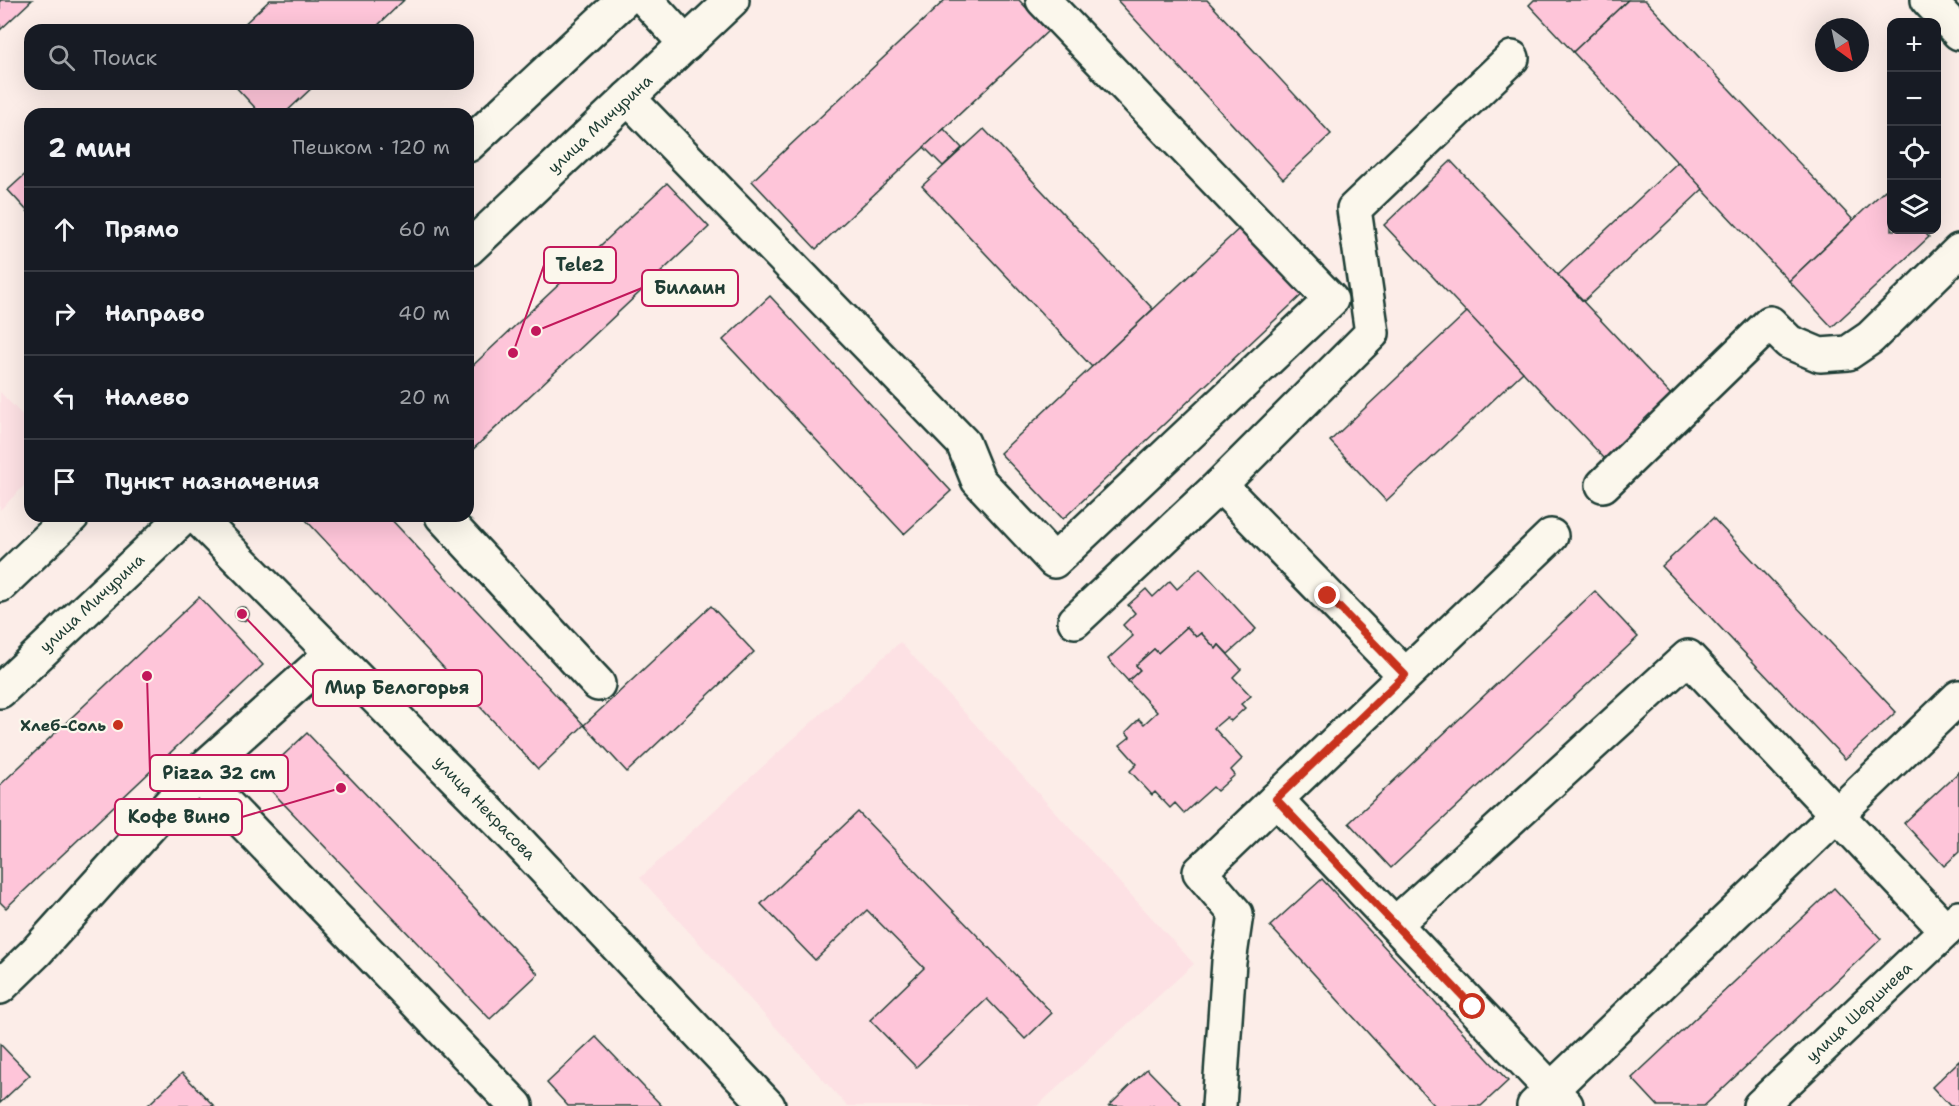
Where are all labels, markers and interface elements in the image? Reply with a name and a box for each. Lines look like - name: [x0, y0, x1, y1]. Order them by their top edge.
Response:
- north arrow: [1815, 18, 1869, 72]
- map controls: [1887, 18, 1941, 234]
- button: +: [1887, 18, 1941, 72]
- search box: [24, 24, 474, 90]
- icon: search: [45, 41, 78, 74]
- text: Поиск: [93, 43, 157, 72]
- street label: улица Мичурина: [543, 70, 657, 178]
- button: −: [1887, 72, 1941, 126]
- button: locate: [1887, 126, 1941, 180]
- text: 2 мин: [48, 130, 131, 165]
- text: Пешком · 120 m: [292, 134, 450, 160]
- button: layers: [1887, 180, 1941, 234]
- icon: ahead: [48, 213, 81, 246]
- text: Прямо: [105, 215, 179, 244]
- text: 60 m: [398, 216, 450, 242]
- callout: Tele2: [544, 247, 616, 283]
- text: Tele2: [556, 253, 605, 277]
- callout: Билаин: [642, 270, 738, 306]
- text: Билаин: [654, 276, 726, 300]
- icon: right: [48, 297, 81, 330]
- text: Направо: [105, 299, 205, 328]
- text: 40 m: [398, 300, 450, 326]
- icon: left: [48, 381, 81, 414]
- text: Налево: [105, 383, 189, 412]
- text: 20 m: [399, 384, 450, 410]
- icon: arrive: [48, 465, 81, 498]
- text: Пункт назначения: [105, 467, 319, 496]
- street label: улица Мичурина: [35, 549, 149, 657]
- route end: [1314, 582, 1340, 608]
- callout: Мир Белогорья: [313, 670, 482, 706]
- text: Мир Белогорья: [325, 676, 469, 700]
- place label: Хлеб-Соль: [20, 715, 106, 736]
- marker: Хлеб-Соль: [111, 718, 125, 732]
- street label: улица Некрасова: [430, 751, 540, 865]
- callout: Pizza 32 cm: [150, 755, 288, 791]
- text: Pizza 32 cm: [162, 761, 276, 785]
- callout: Кофе Вино: [115, 799, 242, 835]
- text: Кофе Вино: [128, 805, 230, 829]
- street label: улица Шершнева: [1801, 957, 1917, 1067]
- route start: [1459, 993, 1485, 1019]

